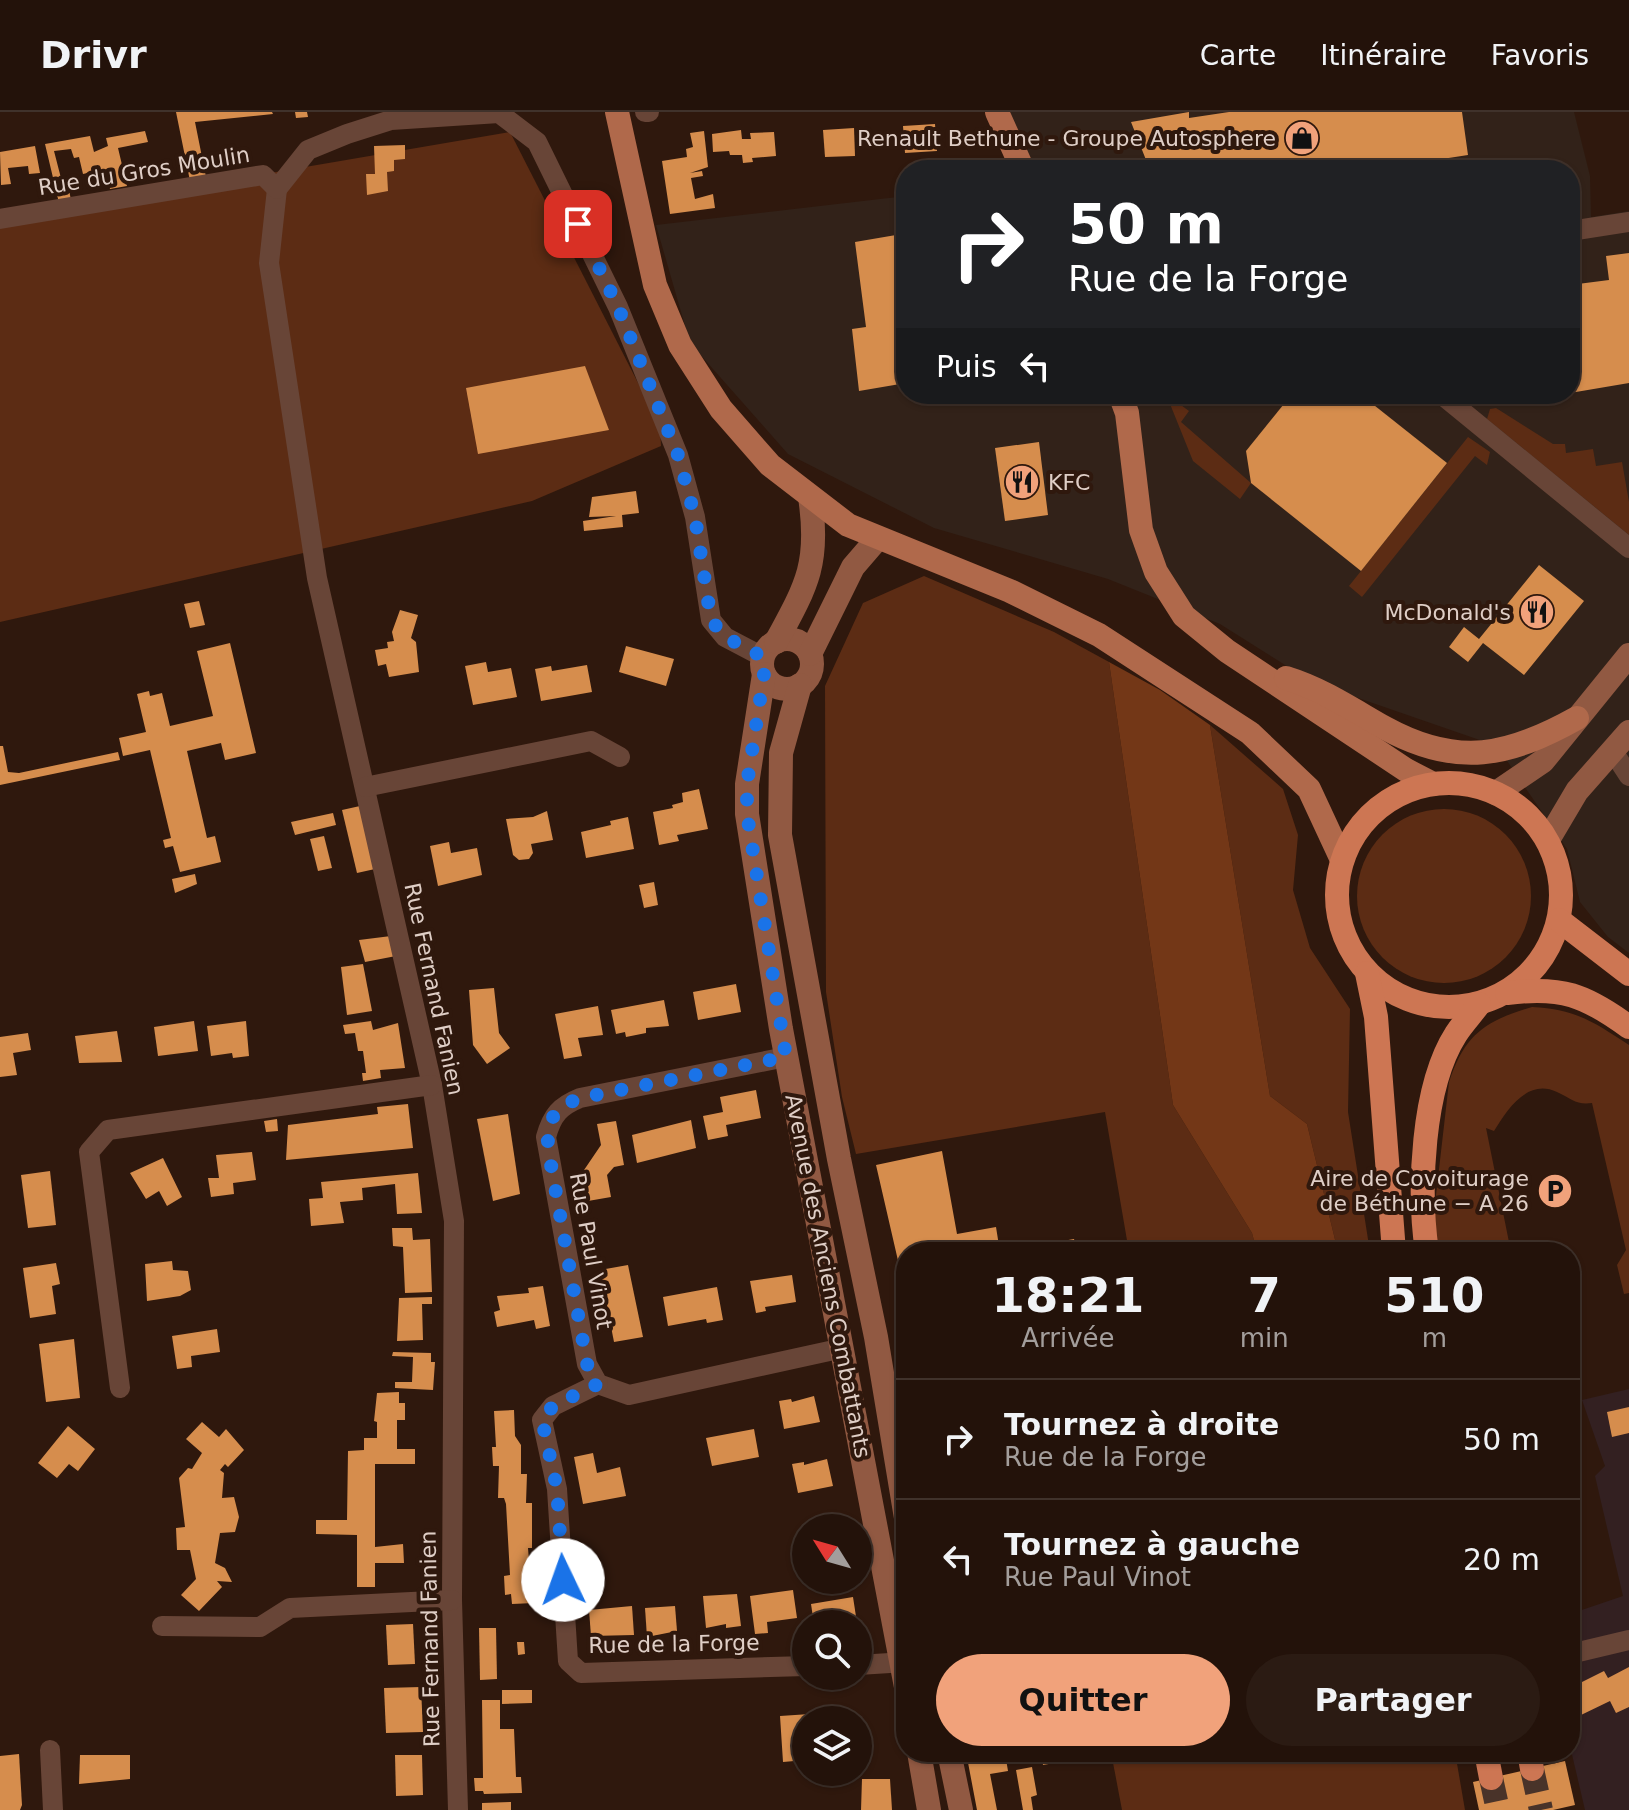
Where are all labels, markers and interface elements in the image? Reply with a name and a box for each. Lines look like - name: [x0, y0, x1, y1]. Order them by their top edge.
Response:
- text: Drivr: [40, 33, 147, 77]
- text: Carte: [1200, 39, 1276, 72]
- text: Itinéraire: [1320, 39, 1447, 72]
- text: Favoris: [1491, 39, 1589, 72]
- shop icon: Renault Bethune - Groupe Autosphere: [1283, 119, 1321, 157]
- place label: Renault Bethune - Groupe Autosphere: [857, 126, 1276, 151]
- street label: Rue du Gros Moulin: [36, 142, 252, 200]
- pin: [544, 190, 612, 258]
- text: 50 m: [1068, 191, 1224, 256]
- icon: right: [936, 192, 1040, 296]
- icon: arrive: [556, 202, 600, 246]
- text: Rue de la Forge: [1068, 258, 1348, 299]
- icon: left: [1013, 344, 1057, 388]
- text: Puis: [936, 349, 997, 384]
- restaurant icon: KFC: [1003, 463, 1041, 501]
- place label: KFC: [1048, 470, 1090, 495]
- restaurant icon: McDonald's: [1518, 593, 1556, 631]
- place label: McDonald's: [1385, 600, 1511, 625]
- street label: Rue Fernand Fanien: [399, 881, 469, 1097]
- street label: Avenue des Anciens Combattants: [780, 1092, 876, 1460]
- place label: Aire de Covoiturage de Béthune − A 26: [1310, 1166, 1529, 1216]
- street label: Rue Paul Vinot: [565, 1171, 617, 1331]
- parking icon: Aire de Covoiturage de Béthune − A 26: [1536, 1172, 1574, 1210]
- text: 18:21: [991, 1267, 1144, 1323]
- text: 7: [1248, 1267, 1281, 1323]
- text: 510: [1384, 1267, 1484, 1323]
- text: Arrivée: [1021, 1323, 1115, 1353]
- text: min: [1240, 1323, 1289, 1353]
- text: m: [1422, 1323, 1447, 1353]
- text: Tournez à droite: [1004, 1407, 1279, 1442]
- icon: right: [936, 1417, 980, 1461]
- text: 50 m: [1463, 1422, 1540, 1457]
- text: Rue de la Forge: [1004, 1442, 1207, 1472]
- north arrow: [792, 1514, 872, 1594]
- map controls: [792, 1514, 872, 1786]
- text: Tournez à gauche: [1004, 1527, 1300, 1562]
- street label: Rue Fernand Fanien: [416, 1531, 444, 1747]
- icon: left: [936, 1537, 980, 1581]
- position arrow: [521, 1538, 605, 1622]
- text: 20 m: [1463, 1542, 1540, 1577]
- text: Rue Paul Vinot: [1004, 1562, 1191, 1592]
- button: search: [792, 1610, 872, 1690]
- street label: Rue de la Forge: [588, 1630, 760, 1658]
- button: Quitter: [936, 1654, 1230, 1746]
- button: Partager: [1246, 1654, 1540, 1746]
- button: layers: [792, 1706, 872, 1786]

